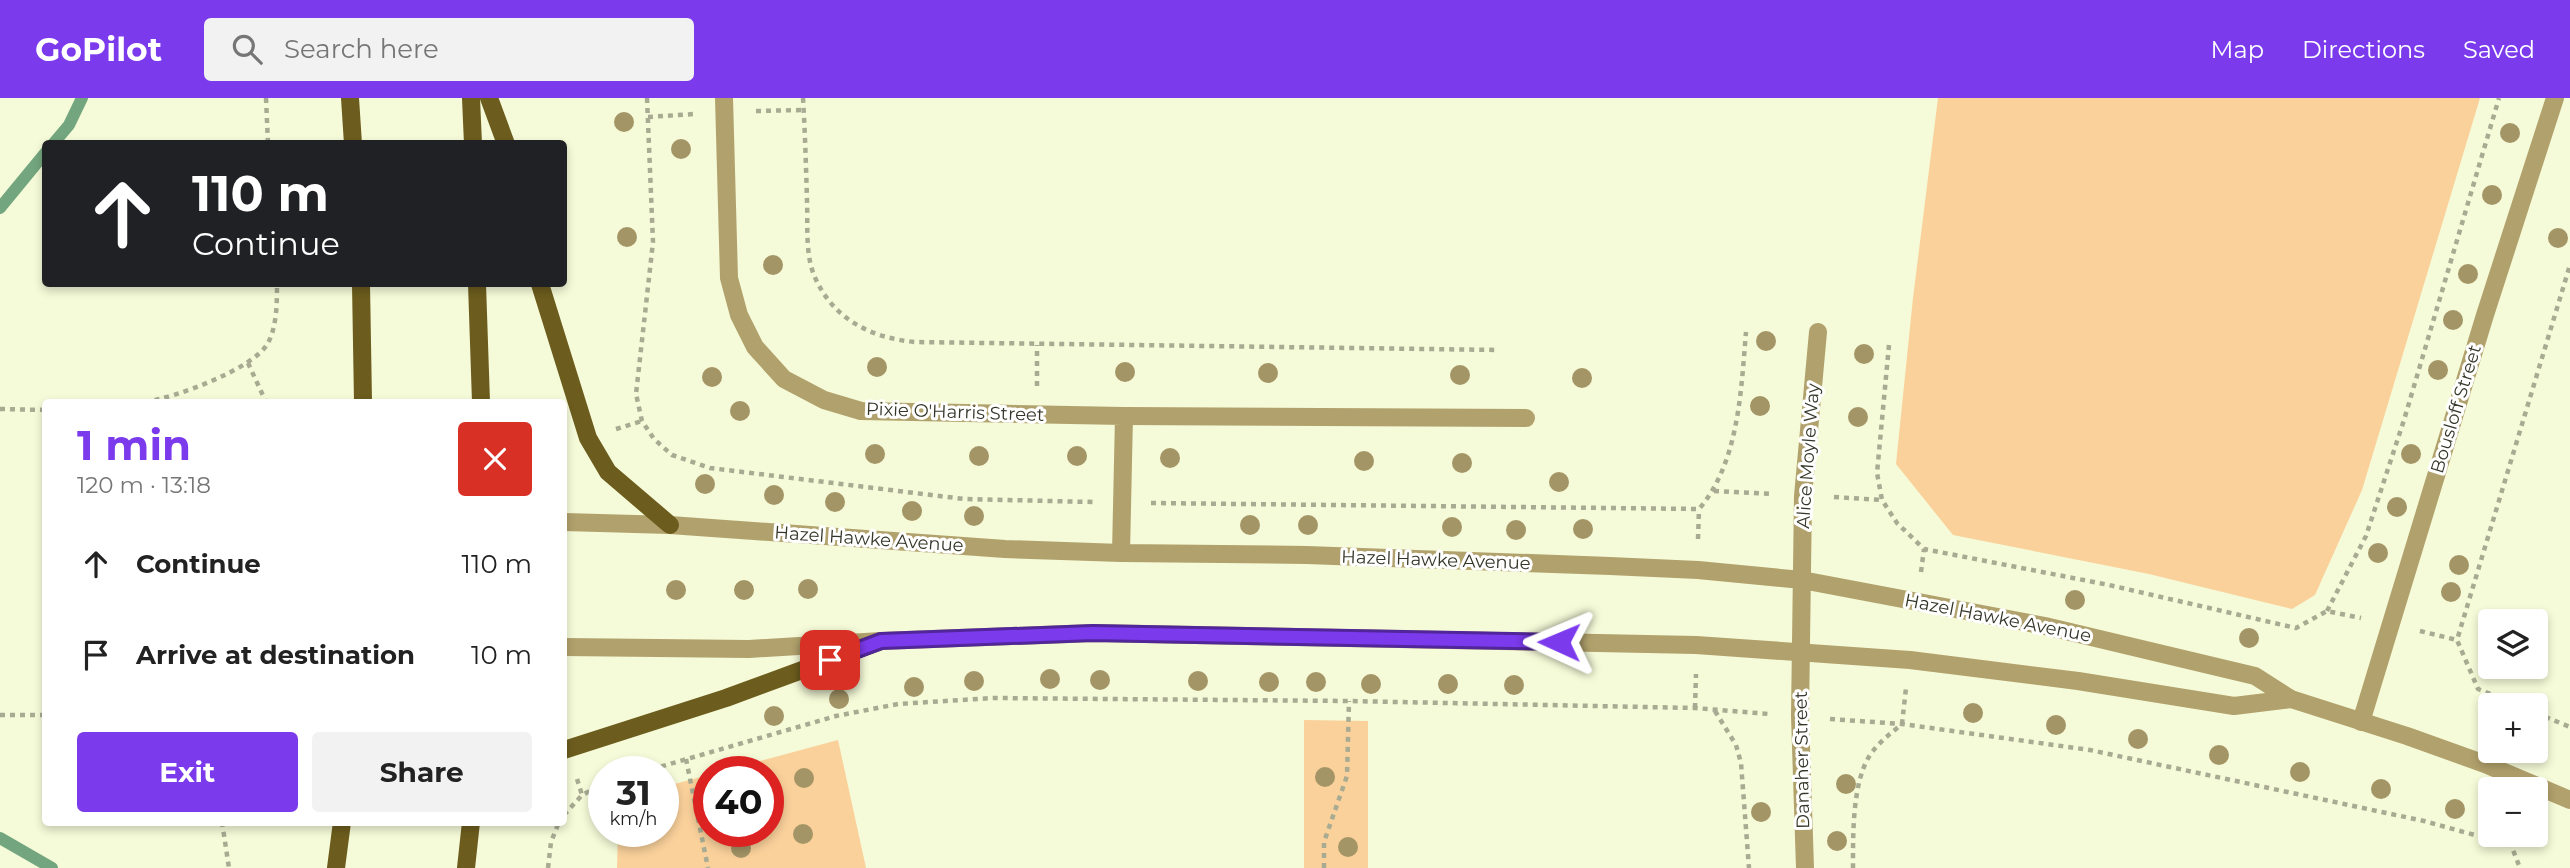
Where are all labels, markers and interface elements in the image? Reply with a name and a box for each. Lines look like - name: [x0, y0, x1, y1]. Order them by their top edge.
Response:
- search box: [204, 18, 694, 81]
- text: GoPilot: [35, 29, 162, 69]
- icon: search: [228, 30, 266, 68]
- text: Search here: [284, 33, 439, 65]
- text: Map: [2211, 35, 2264, 64]
- text: Directions: [2302, 35, 2425, 64]
- text: Saved: [2463, 35, 2535, 64]
- text: 110 m: [192, 164, 329, 223]
- icon: ahead: [77, 168, 168, 259]
- text: Continue: [192, 224, 340, 263]
- street label: Bousloff Street: [2426, 342, 2486, 476]
- street label: Alice Moyle Way: [1792, 382, 1824, 529]
- street label: Pixie O'Harris Street: [865, 398, 1045, 426]
- text: 1 min: [77, 419, 191, 471]
- button: close: [458, 422, 532, 496]
- text: 120 m · 13:18: [77, 471, 211, 499]
- street label: Hazel Hawke Avenue: [774, 521, 964, 557]
- icon: ahead: [77, 545, 115, 583]
- street label: Hazel Hawke Avenue: [1341, 546, 1531, 574]
- text: Continue: [136, 548, 261, 580]
- text: 110 m: [462, 548, 532, 580]
- street label: Hazel Hawke Avenue: [1903, 589, 2093, 647]
- position arrow: [1522, 605, 1596, 679]
- map controls: [2478, 609, 2548, 847]
- button: layers: [2478, 609, 2548, 679]
- pin: [800, 630, 860, 690]
- icon: arrive: [77, 636, 115, 674]
- text: Arrive at destination: [136, 639, 415, 671]
- text: 10 m: [471, 639, 532, 671]
- icon: arrive: [811, 641, 849, 679]
- street label: Danaher Street: [1790, 691, 1814, 829]
- button: +: [2478, 693, 2548, 763]
- button: Exit: [77, 732, 298, 812]
- button: Share: [312, 732, 532, 812]
- speed limit sign: 40: [693, 756, 784, 847]
- text: 31: [616, 771, 651, 814]
- button: −: [2478, 777, 2548, 847]
- text: km/h: [609, 808, 658, 830]

